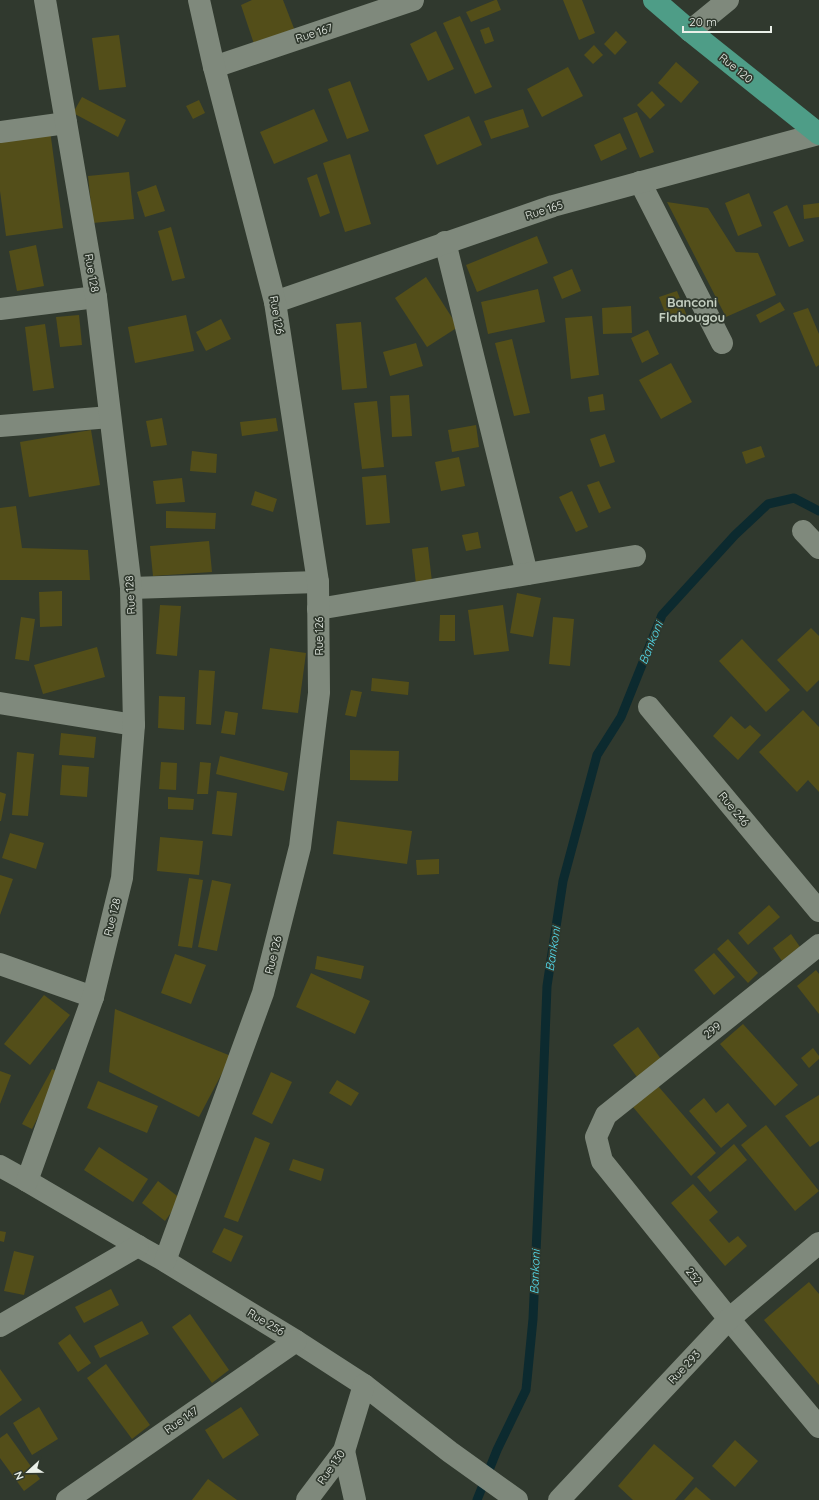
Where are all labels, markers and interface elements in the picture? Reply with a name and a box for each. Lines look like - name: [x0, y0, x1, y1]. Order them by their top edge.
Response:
- scale bar: [683, 8, 771, 34]
- text: 20 m: [689, 14, 717, 29]
- street label: Rue 167: [294, 20, 335, 46]
- street label: Rue 120: [716, 50, 756, 86]
- street label: Rue 165: [523, 197, 565, 223]
- street label: Rue 128: [82, 253, 102, 293]
- district label: Banconi Flabougou: [659, 294, 725, 325]
- street label: Rue 126: [267, 295, 287, 335]
- street label: Rue 128: [122, 575, 138, 615]
- street label: Rue 126: [312, 617, 326, 655]
- water label: Bankoni: [635, 618, 666, 666]
- street label: Rue 246: [716, 789, 752, 829]
- street label: Rue 128: [101, 896, 124, 938]
- water label: Bankoni: [542, 924, 564, 972]
- street label: Rue 126: [262, 934, 285, 976]
- street label: 299: [700, 1019, 724, 1041]
- water label: Bankoni: [526, 1248, 543, 1295]
- street label: 252: [683, 1265, 705, 1287]
- street label: Rue 256: [245, 1306, 287, 1339]
- street label: Rue 293: [665, 1347, 703, 1387]
- street label: Rue 147: [162, 1403, 201, 1437]
- street label: Rue 130: [314, 1447, 348, 1487]
- north arrow: [8, 1452, 48, 1492]
- text: N: [11, 1469, 27, 1482]

